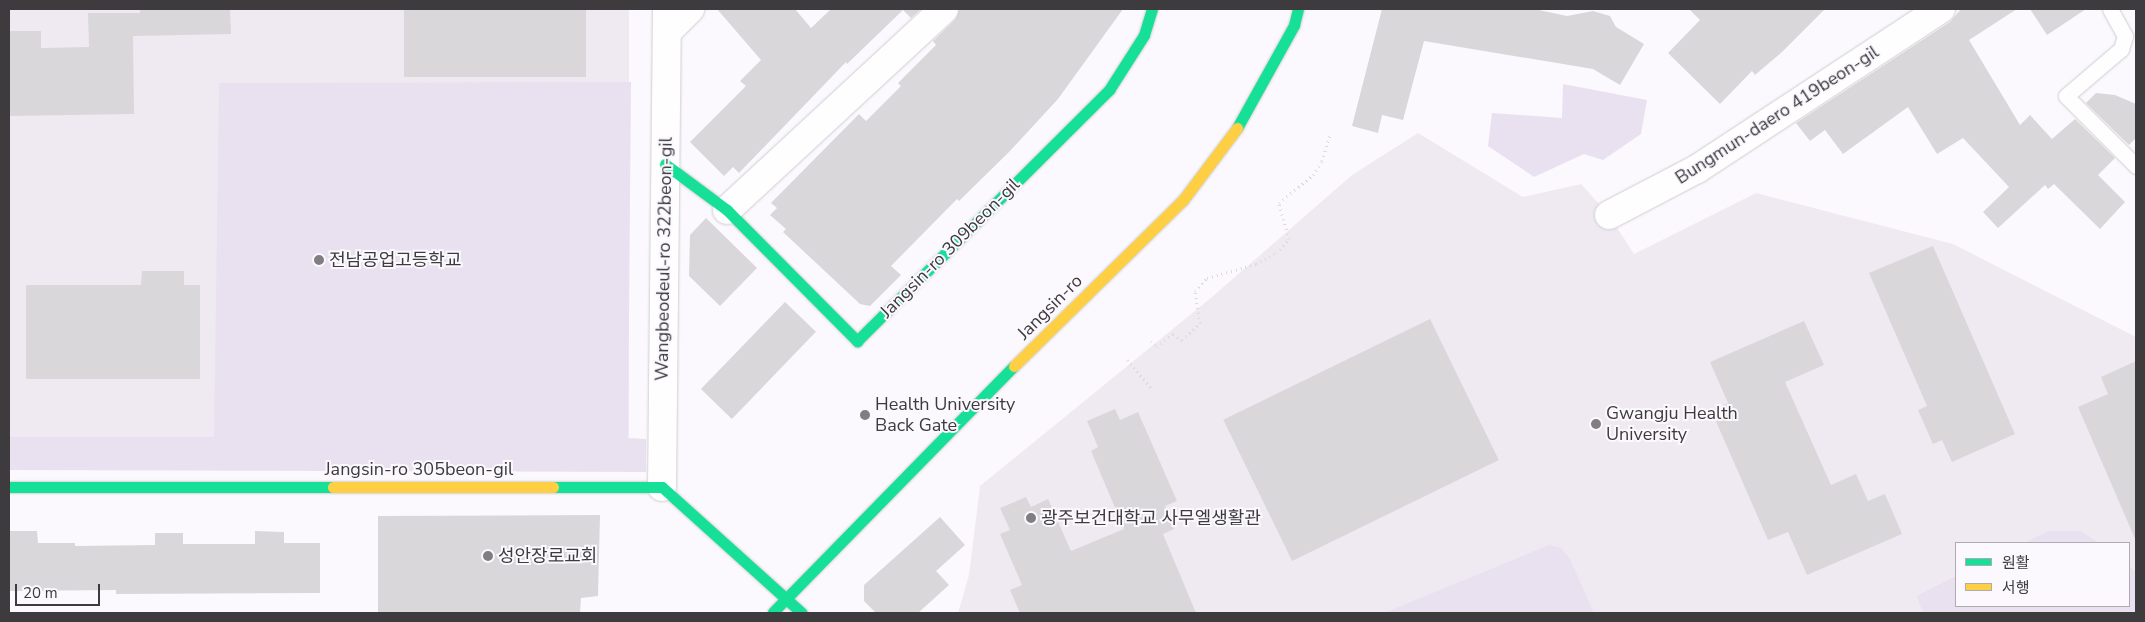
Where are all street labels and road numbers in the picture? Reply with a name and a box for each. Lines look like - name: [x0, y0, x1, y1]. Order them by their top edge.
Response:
- street label: Bungmun-daero 419beon-gil: [1671, 41, 1883, 189]
- street label: Wangbeodeul-ro 322beon-gil: [651, 137, 677, 381]
- street label: Jangsin-ro 309beon-gil: [876, 174, 1024, 322]
- street label: Jangsin-ro: [1013, 270, 1087, 344]
- street label: Jangsin-ro 305beon-gil: [325, 458, 513, 480]

